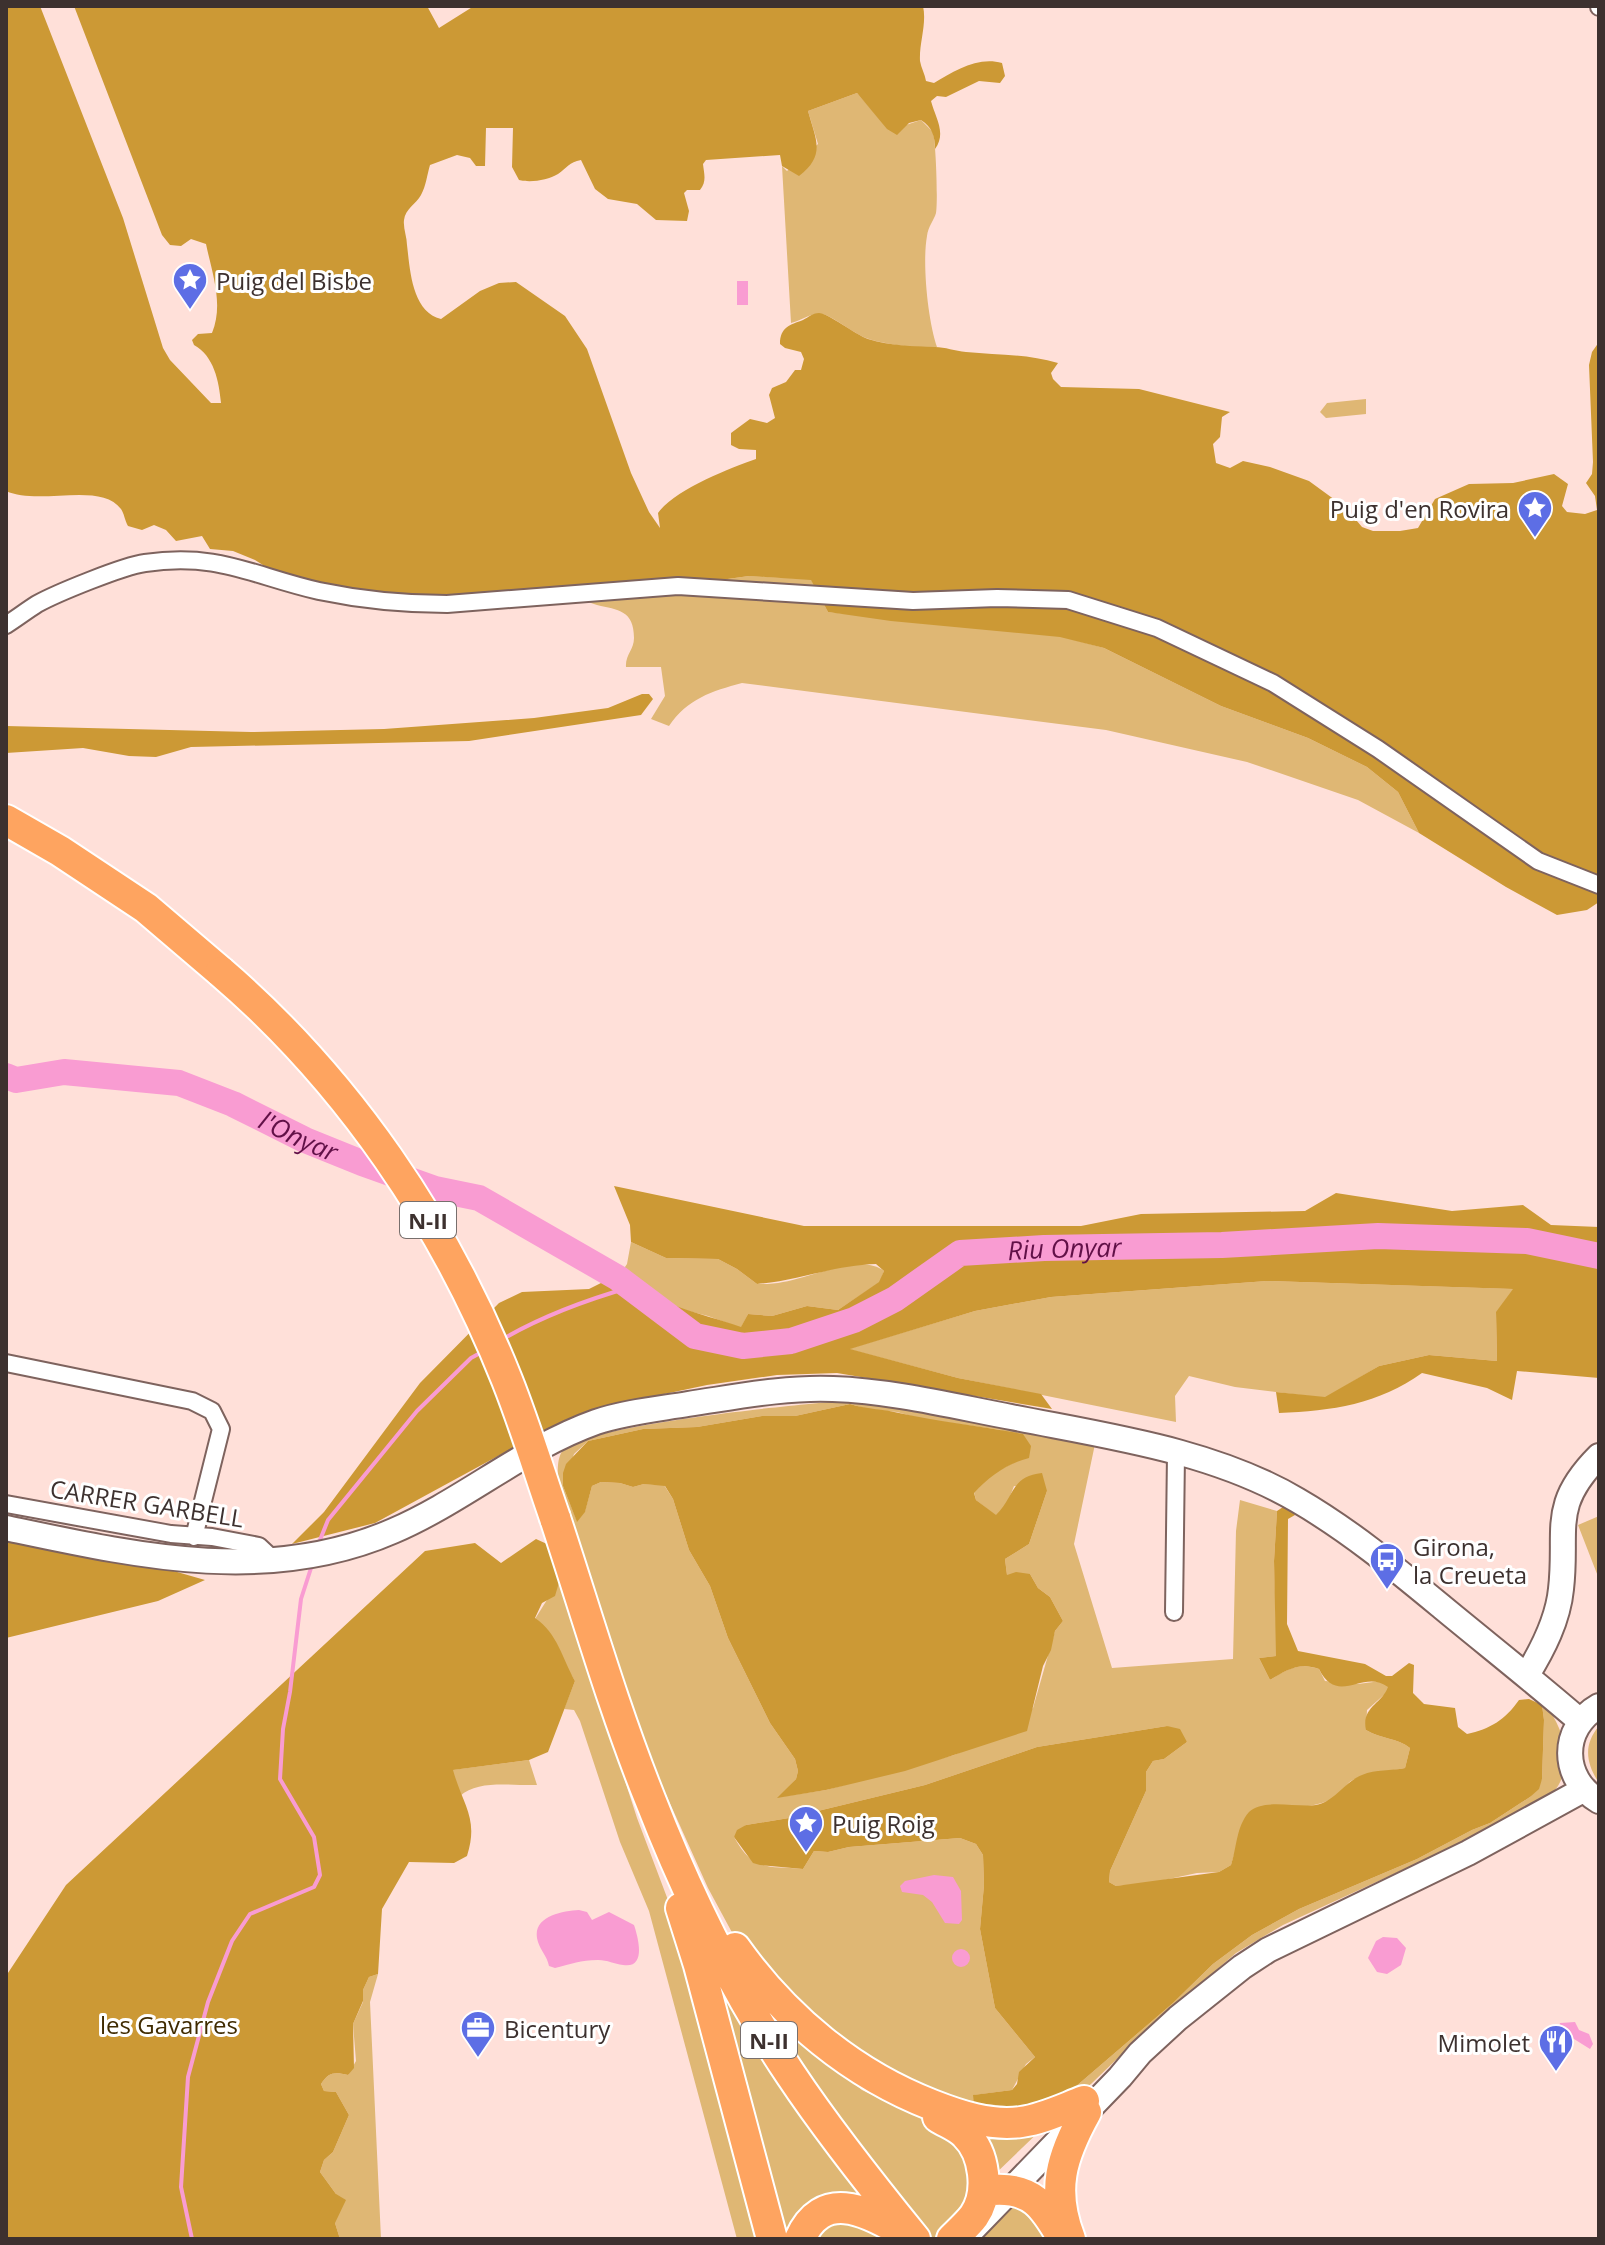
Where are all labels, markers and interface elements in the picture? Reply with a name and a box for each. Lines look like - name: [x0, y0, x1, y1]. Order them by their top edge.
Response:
- place icon: Puig del Bisbe: [171, 261, 209, 311]
- place label: Puig del Bisbe: [216, 264, 372, 297]
- place icon: Puig d'en Rovira: [1516, 489, 1554, 539]
- place label: Puig d'en Rovira: [1330, 492, 1509, 525]
- water label: l'Onyar: [253, 1102, 345, 1170]
- road number: N-II: [400, 1202, 456, 1238]
- water label: Riu Onyar: [1006, 1229, 1123, 1268]
- street label: CARRER GARBELL: [48, 1471, 246, 1535]
- place label: Girona, la Creueta: [1413, 1530, 1527, 1591]
- bus stop icon: Girona, la Creueta: [1368, 1541, 1406, 1591]
- place icon: Puig Roig: [787, 1804, 825, 1854]
- place label: Puig Roig: [832, 1807, 935, 1840]
- park label: les Gavarres: [100, 2008, 238, 2041]
- office icon: Bicentury: [459, 2009, 497, 2059]
- place label: Bicentury: [504, 2012, 611, 2045]
- road number: N-II: [741, 2022, 797, 2058]
- restaurant icon: Mimolet: [1537, 2023, 1575, 2073]
- place label: Mimolet: [1438, 2026, 1530, 2059]

